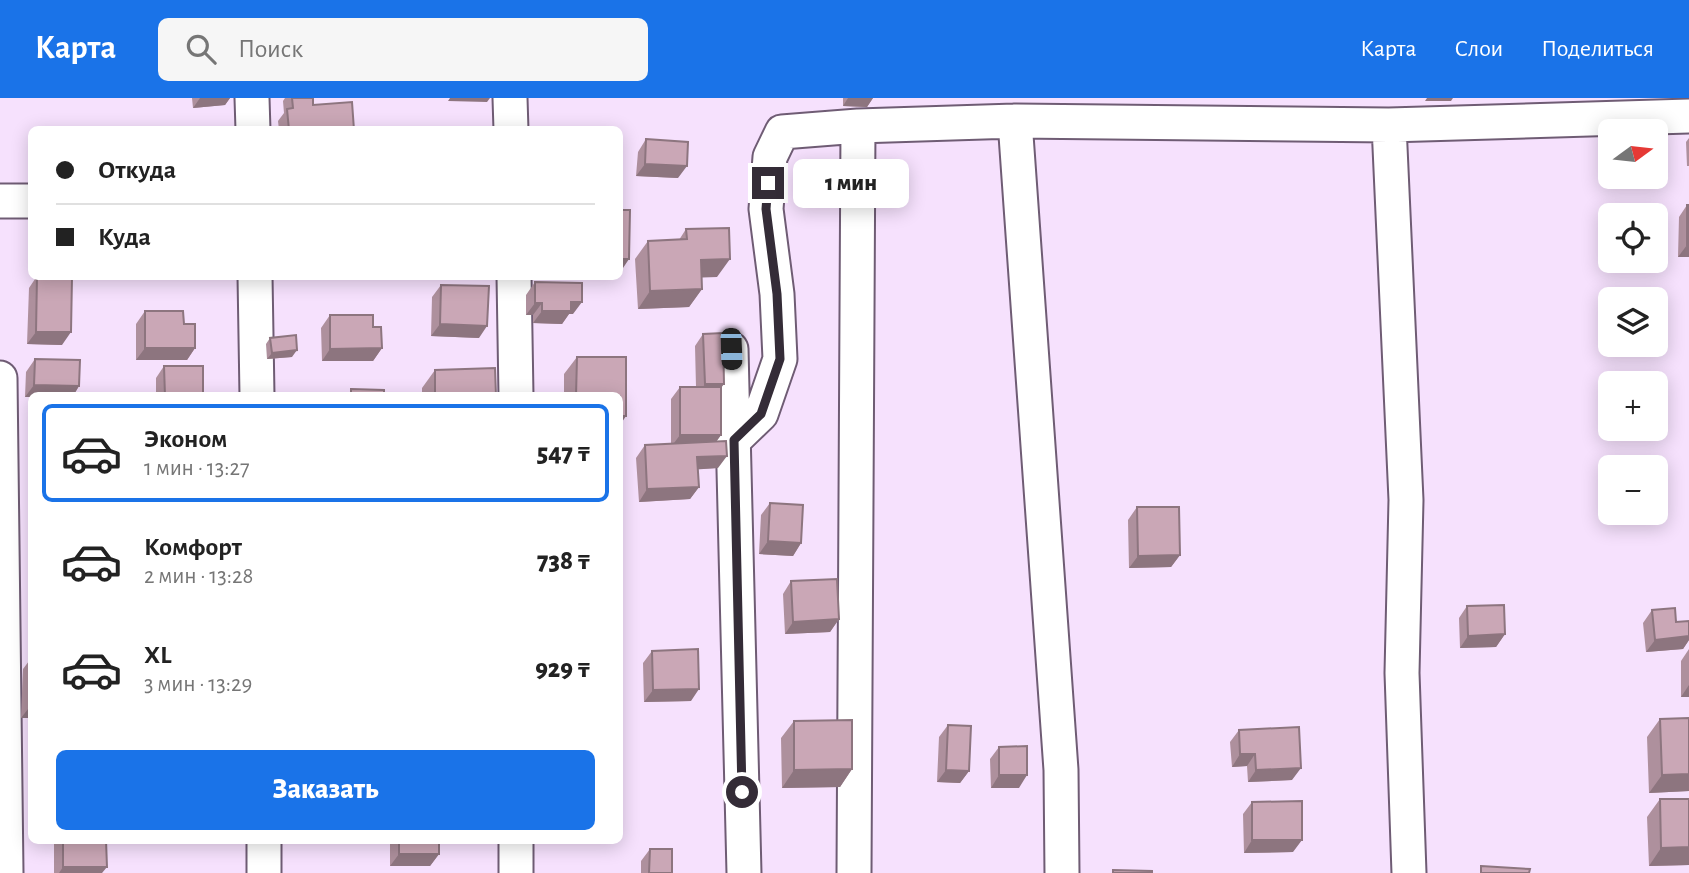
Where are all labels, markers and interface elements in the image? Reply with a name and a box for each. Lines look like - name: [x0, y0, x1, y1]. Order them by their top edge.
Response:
- search box: [158, 18, 648, 81]
- icon: search: [182, 30, 220, 68]
- text: Карта: [35, 32, 116, 65]
- text: Поиск: [238, 36, 303, 62]
- text: Карта: [1360, 37, 1416, 61]
- text: Слои: [1454, 37, 1503, 61]
- text: Поделиться: [1541, 37, 1654, 61]
- north arrow: [1598, 119, 1668, 189]
- map controls: [1598, 119, 1668, 525]
- text: Откуда: [98, 157, 176, 183]
- callout: 1 мин: [792, 158, 908, 208]
- route end: [752, 167, 784, 199]
- text: 1 мин: [825, 172, 877, 195]
- button: locate: [1598, 203, 1668, 273]
- text: Куда: [98, 224, 151, 250]
- button: layers: [1598, 287, 1668, 357]
- car: [720, 328, 743, 370]
- button: +: [1598, 371, 1668, 441]
- icon: car: [60, 422, 123, 485]
- text: Эконом: [144, 426, 227, 452]
- text: 547 ₸: [537, 440, 591, 466]
- button: −: [1598, 455, 1668, 525]
- text: 1 мин · 13:27: [144, 457, 249, 480]
- icon: car: [60, 530, 123, 593]
- text: Комфорт: [144, 534, 242, 560]
- text: 738 ₸: [537, 548, 591, 574]
- text: 2 мин · 13:28: [144, 565, 253, 588]
- icon: car: [60, 638, 123, 701]
- text: XL: [144, 642, 171, 668]
- text: 929 ₸: [535, 656, 591, 682]
- text: 3 мин · 13:29: [144, 673, 252, 696]
- button: Заказать: [56, 750, 595, 830]
- route start: [726, 776, 758, 808]

